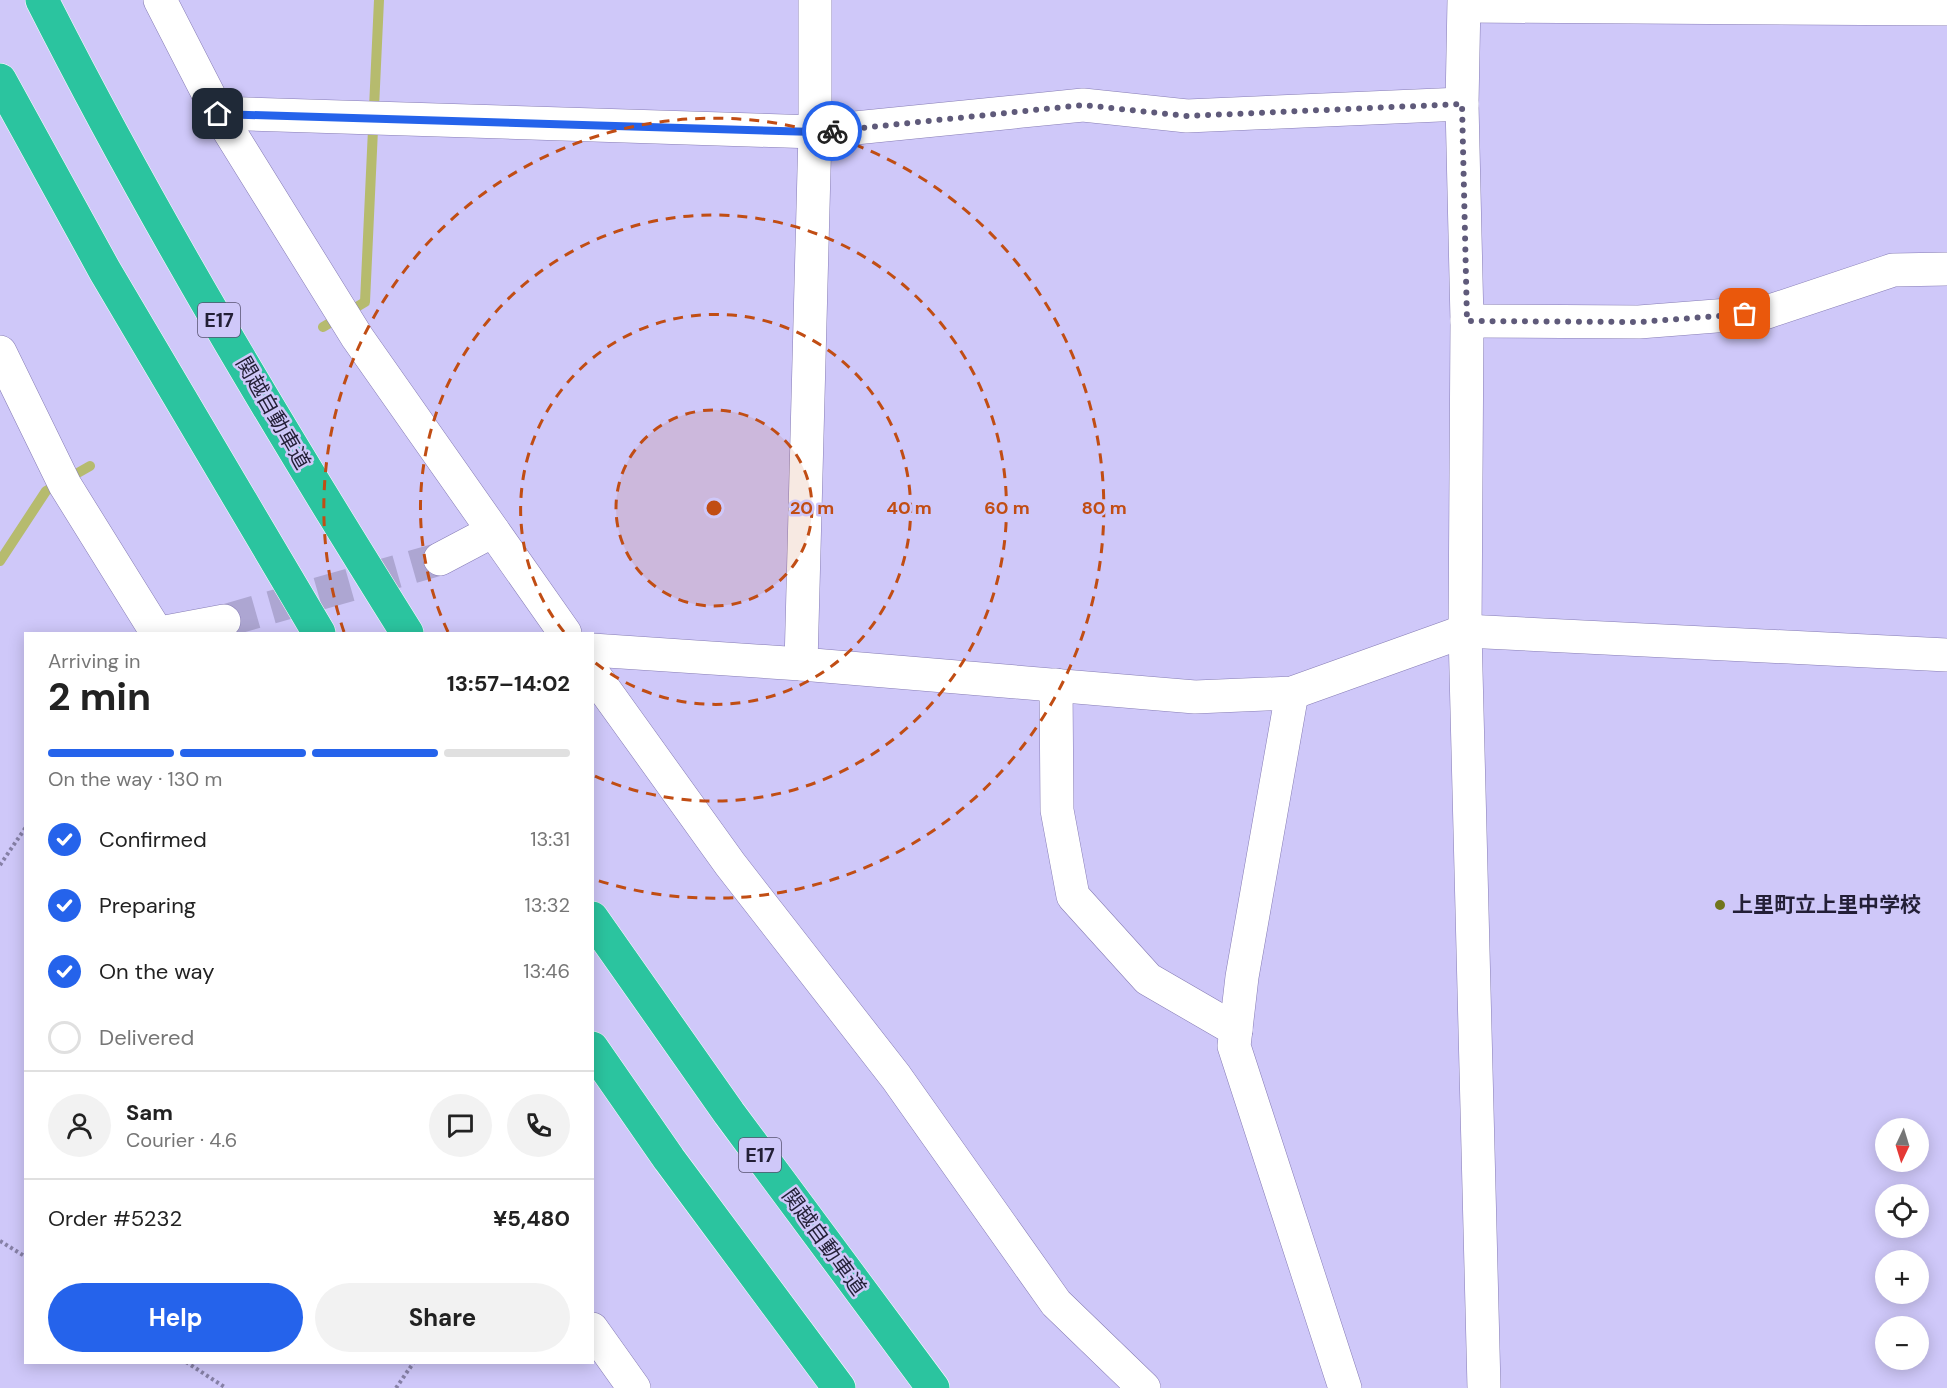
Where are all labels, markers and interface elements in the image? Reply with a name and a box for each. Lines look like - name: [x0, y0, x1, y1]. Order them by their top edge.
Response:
- pin: [192, 88, 243, 139]
- icon: home: [201, 97, 234, 130]
- courier: [802, 101, 862, 161]
- icon: bike: [816, 115, 849, 148]
- pin: [1719, 288, 1770, 339]
- icon: bag: [1728, 297, 1761, 330]
- road number: E17: [198, 303, 240, 337]
- street label: 関越自動車道: [229, 351, 317, 475]
- text: 20 m: [790, 496, 834, 520]
- text: 40 m: [886, 496, 932, 520]
- text: 60 m: [984, 496, 1030, 520]
- text: 80 m: [1081, 496, 1127, 520]
- centre of rings: [704, 498, 724, 518]
- text: Arriving in: [48, 648, 140, 674]
- text: 13:57–14:02: [447, 669, 570, 698]
- text: 2 min: [48, 671, 151, 722]
- text: On the way · 130 m: [48, 766, 222, 792]
- icon: check: [48, 823, 81, 856]
- text: Confirmed: [99, 825, 207, 854]
- text: 13:31: [530, 826, 570, 852]
- icon: check: [48, 889, 81, 922]
- text: Preparing: [99, 891, 196, 920]
- place label: 上里町立上里中学校: [1732, 891, 1921, 919]
- text: 13:32: [525, 892, 570, 918]
- marker: 上里町立上里中学校: [1713, 898, 1727, 912]
- icon: check: [48, 955, 81, 988]
- text: On the way: [99, 957, 214, 986]
- text: 13:46: [523, 958, 570, 984]
- text: Delivered: [99, 1023, 194, 1052]
- button: person: [48, 1094, 111, 1157]
- button: chat: [429, 1094, 492, 1157]
- button: phone: [507, 1094, 570, 1157]
- text: Sam: [126, 1098, 173, 1127]
- north arrow: [1875, 1118, 1929, 1172]
- map controls: [1875, 1118, 1929, 1370]
- text: Courier · 4.6: [126, 1127, 237, 1153]
- road number: E17: [739, 1138, 781, 1172]
- street label: 関越自動車道: [776, 1183, 872, 1301]
- button: locate: [1875, 1184, 1929, 1238]
- text: Order #5232: [48, 1204, 182, 1233]
- text: ¥5,480: [493, 1204, 570, 1233]
- button: +: [1875, 1250, 1929, 1304]
- button: Help: [48, 1283, 303, 1352]
- button: Share: [315, 1283, 570, 1352]
- button: −: [1875, 1316, 1929, 1370]

